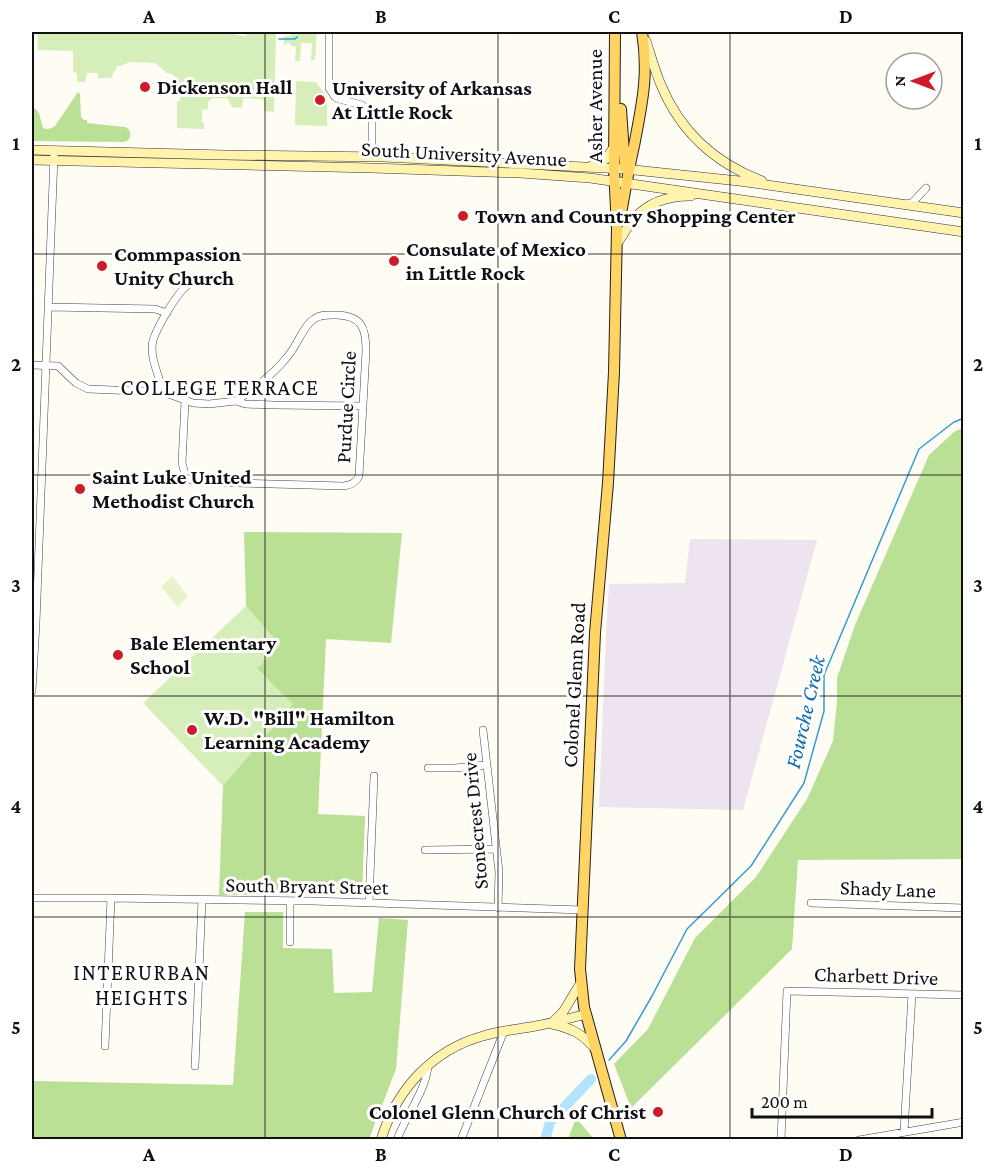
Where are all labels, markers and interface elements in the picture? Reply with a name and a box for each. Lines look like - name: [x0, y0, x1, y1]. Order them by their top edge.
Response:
- text: A: [142, 5, 156, 27]
- text: B: [375, 5, 387, 27]
- text: C: [608, 5, 620, 27]
- text: D: [839, 5, 853, 27]
- street label: Asher Avenue: [583, 49, 607, 163]
- north arrow: [884, 51, 944, 111]
- place label: Dickenson Hall: [157, 75, 292, 99]
- text: N: [891, 75, 908, 86]
- place label: University of Arkansas At Little Rock: [331, 76, 532, 124]
- marker: Dickenson Hall: [138, 80, 152, 94]
- marker: University of Arkansas At Little Rock: [313, 93, 327, 107]
- text: 1: [12, 132, 20, 154]
- text: 1: [974, 132, 982, 154]
- street label: South University Avenue: [361, 137, 567, 171]
- place label: Town and Country Shopping Center: [475, 204, 796, 228]
- marker: Town and Country Shopping Center: [456, 209, 470, 223]
- place label: Consulate of Mexico in Little Rock: [406, 237, 586, 285]
- place label: Commpassion Unity Church: [114, 242, 241, 290]
- marker: Consulate of Mexico in Little Rock: [387, 254, 401, 268]
- marker: Commpassion Unity Church: [95, 259, 109, 273]
- street label: Purdue Circle: [331, 350, 361, 464]
- text: 2: [11, 353, 21, 375]
- text: 2: [973, 353, 983, 375]
- district label: COLLEGE TERRACE: [121, 375, 319, 400]
- place label: Saint Luke United Methodist Church: [92, 465, 254, 513]
- marker: Saint Luke United Methodist Church: [73, 482, 87, 496]
- text: 3: [11, 574, 21, 596]
- text: 3: [973, 574, 983, 596]
- street label: Colonel Glenn Road: [558, 602, 590, 768]
- place label: Bale Elementary School: [130, 631, 277, 679]
- marker: Bale Elementary School: [111, 648, 125, 662]
- water label: Fourche Creek: [780, 652, 830, 771]
- place label: W.D. "Bill" Hamilton Learning Academy: [203, 706, 395, 754]
- marker: W.D. "Bill" Hamilton Learning Academy: [185, 723, 199, 737]
- street label: Stonecrest Drive: [457, 752, 493, 890]
- text: 4: [11, 795, 22, 817]
- text: 4: [973, 795, 984, 817]
- street label: South Bryant Street: [225, 873, 390, 899]
- street label: Shady Lane: [840, 875, 936, 903]
- district label: INTERURBAN HEIGHTS: [73, 960, 211, 1010]
- street label: Charbett Drive: [813, 962, 939, 990]
- text: 5: [11, 1016, 21, 1038]
- text: 5: [973, 1016, 983, 1038]
- scale bar: [752, 1081, 932, 1119]
- text: 200 m: [761, 1092, 808, 1112]
- place label: Colonel Glenn Church of Christ: [369, 1100, 646, 1124]
- marker: Colonel Glenn Church of Christ: [651, 1105, 665, 1119]
- text: A: [142, 1143, 156, 1165]
- text: B: [375, 1143, 387, 1165]
- text: C: [608, 1143, 620, 1165]
- text: D: [839, 1143, 853, 1165]

